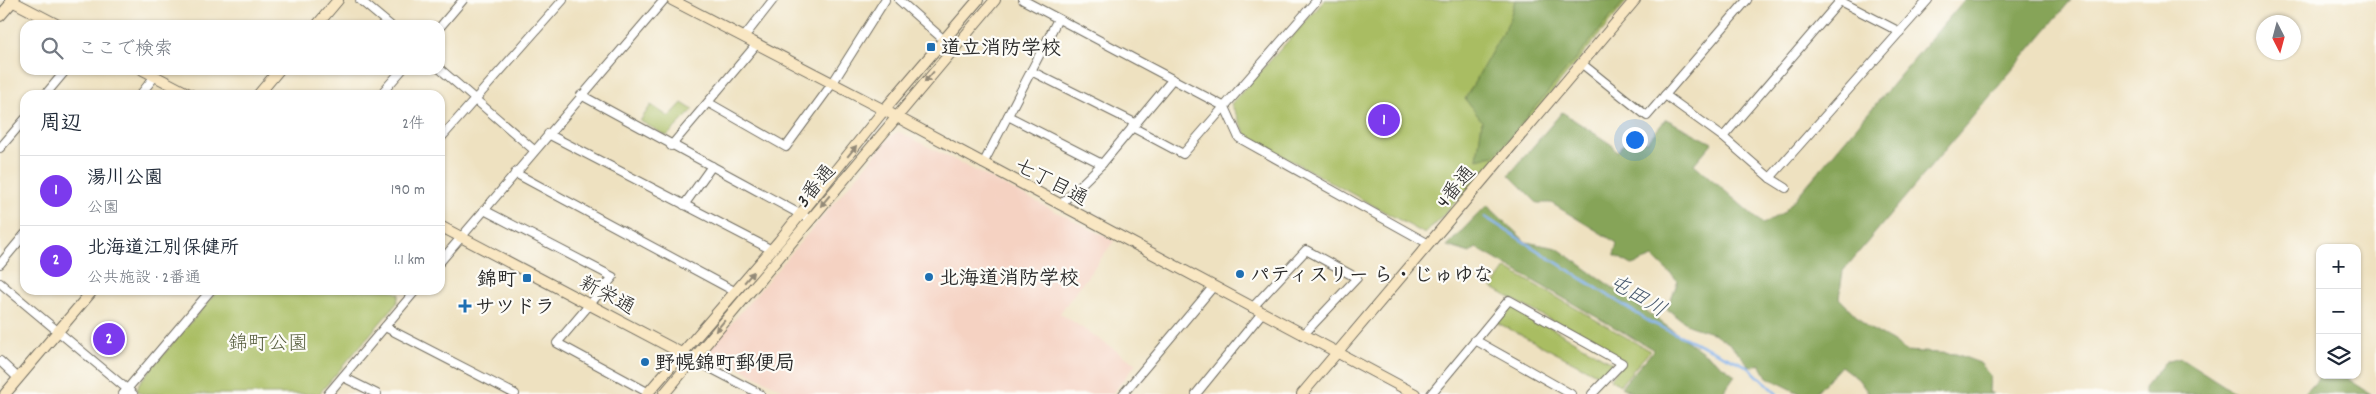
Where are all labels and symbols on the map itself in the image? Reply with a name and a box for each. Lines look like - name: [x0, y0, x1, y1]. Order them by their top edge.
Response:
- north arrow: [2256, 15, 2301, 60]
- place label: 道立消防学校: [941, 36, 1061, 64]
- marker: 道立消防学校: [925, 41, 937, 53]
- one-way arrow: [924, 70, 935, 83]
- pin: 1: [1368, 101, 1400, 139]
- your location: [1622, 127, 1648, 153]
- one-way arrow: [846, 145, 857, 158]
- street label: 七丁目通: [1009, 153, 1092, 215]
- street label: 3番通: [791, 159, 844, 215]
- street label: 4番通: [1431, 160, 1484, 215]
- one-way arrow: [819, 194, 830, 207]
- place label: パティスリー ら・じゅゆな: [1250, 263, 1493, 291]
- place label: 北海道消防学校: [939, 266, 1079, 294]
- place label: 錦町: [477, 267, 517, 295]
- marker: パティスリー ら・じゅゆな: [1234, 268, 1246, 280]
- water label: 屯田川: [1602, 268, 1671, 327]
- street label: 新栄通: [574, 270, 640, 323]
- one-way arrow: [743, 271, 754, 283]
- marker: 北海道消防学校: [923, 271, 935, 283]
- marker: 錦町: [521, 272, 533, 284]
- place label: サツドラ: [475, 295, 555, 323]
- marker: サツドラ: [459, 300, 471, 312]
- one-way arrow: [715, 319, 726, 332]
- pin: 2: [93, 320, 125, 358]
- park label: 錦町公園: [228, 331, 308, 359]
- place label: 野幌錦町郵便局: [655, 351, 795, 379]
- marker: 野幌錦町郵便局: [639, 356, 651, 368]

